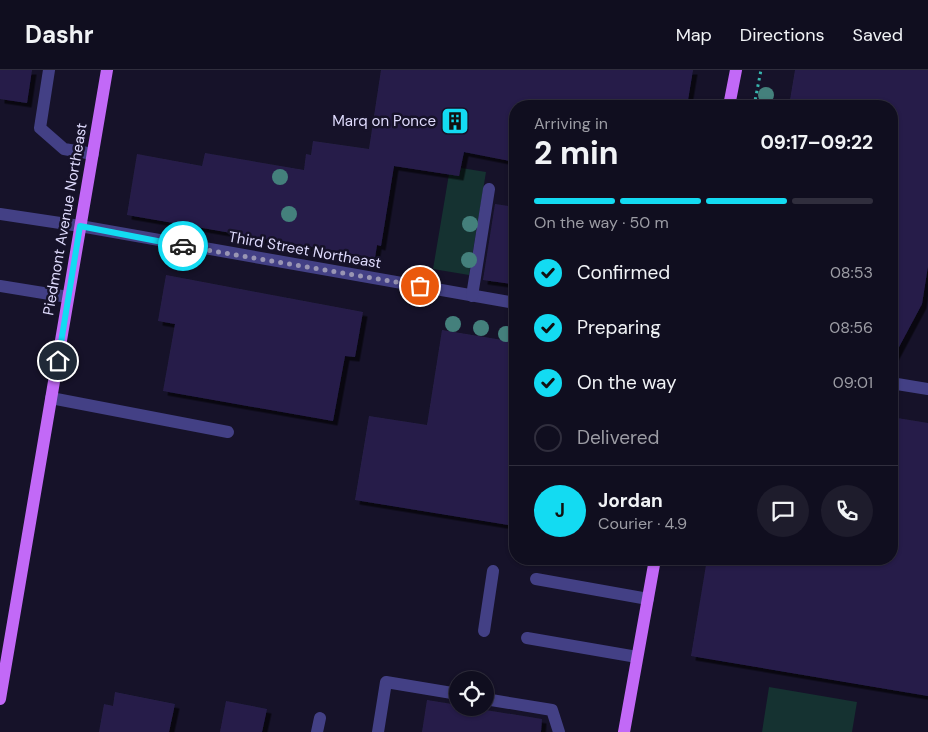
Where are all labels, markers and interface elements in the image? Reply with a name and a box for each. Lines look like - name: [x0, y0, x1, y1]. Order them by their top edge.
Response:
- text: Dashr: [25, 19, 93, 50]
- text: Map: [676, 23, 712, 47]
- text: Directions: [740, 23, 825, 47]
- text: Saved: [853, 23, 903, 47]
- building icon: Marq on Ponce: [440, 106, 470, 136]
- place label: Marq on Ponce: [332, 111, 436, 131]
- text: Arriving in: [534, 113, 608, 134]
- street label: Piedmont Avenue Northeast: [38, 121, 92, 317]
- text: 09:17–09:22: [760, 130, 873, 155]
- text: 2 min: [534, 132, 619, 174]
- text: On the way · 50 m: [534, 212, 669, 233]
- courier: [158, 221, 208, 271]
- street label: Third Street Northeast: [227, 227, 383, 273]
- icon: car: [169, 232, 197, 260]
- icon: check: [534, 259, 562, 287]
- text: Confirmed: [577, 260, 670, 285]
- text: 08:53: [830, 262, 873, 283]
- pin: [399, 265, 441, 307]
- icon: bag: [406, 272, 434, 300]
- icon: check: [534, 314, 562, 342]
- text: Preparing: [577, 315, 661, 340]
- text: 08:56: [829, 317, 873, 338]
- pin: [37, 340, 79, 382]
- icon: home: [44, 347, 72, 375]
- icon: check: [534, 369, 562, 397]
- text: On the way: [577, 370, 677, 395]
- text: 09:01: [833, 372, 873, 393]
- text: Delivered: [577, 425, 659, 450]
- button: chat: [757, 485, 809, 537]
- button: phone: [821, 485, 873, 537]
- text: Jordan: [598, 488, 663, 513]
- text: J: [555, 498, 565, 523]
- text: Courier · 4.9: [598, 513, 687, 534]
- map controls: [449, 671, 494, 716]
- button: locate: [449, 671, 494, 716]

